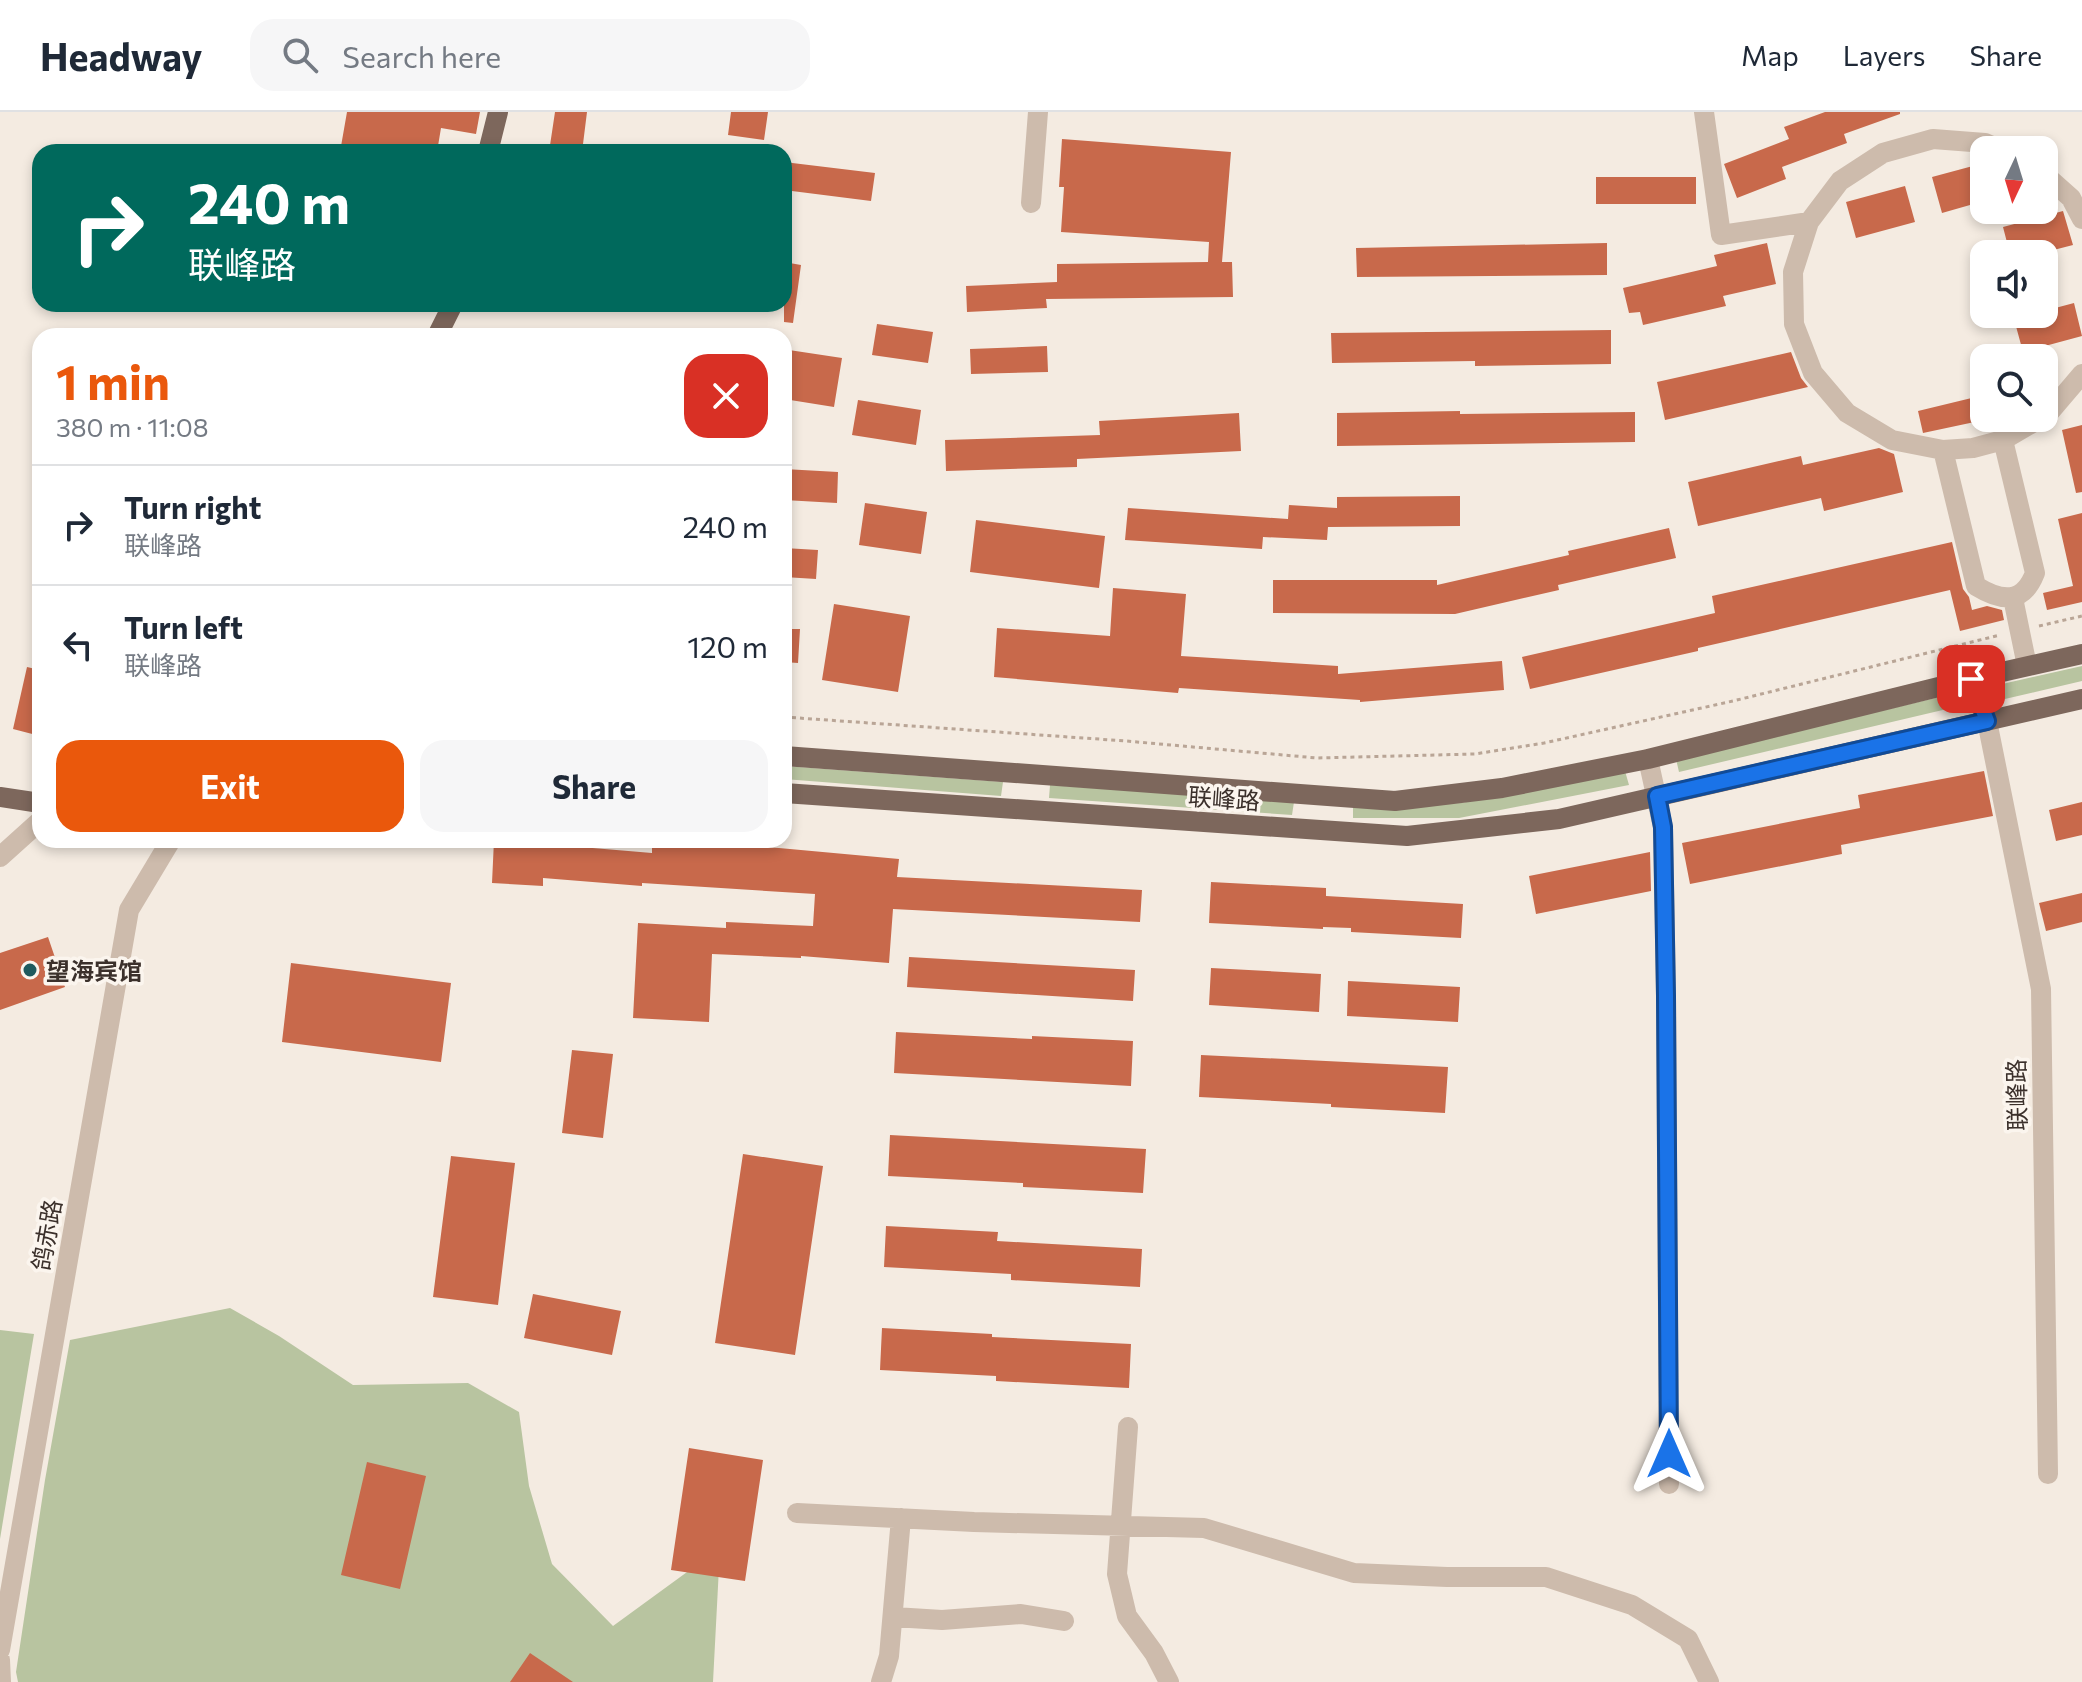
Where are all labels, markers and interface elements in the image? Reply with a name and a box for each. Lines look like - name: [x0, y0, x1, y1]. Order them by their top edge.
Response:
- search box: [250, 19, 810, 91]
- text: Headway: [40, 32, 202, 79]
- icon: search: [278, 33, 322, 77]
- text: Search here: [342, 37, 501, 74]
- text: Map: [1741, 38, 1799, 72]
- text: Layers: [1843, 38, 1925, 72]
- text: Share: [1969, 38, 2042, 72]
- north arrow: [1970, 136, 2058, 224]
- map controls: [1970, 136, 2058, 432]
- text: 240 m: [188, 167, 350, 236]
- icon: right: [56, 176, 160, 280]
- button: sound: [1970, 240, 2058, 328]
- text: 联峰路: [188, 241, 296, 285]
- button: search: [1970, 344, 2058, 432]
- text: 1 min: [56, 351, 170, 410]
- button: close: [684, 354, 768, 438]
- text: 380 m · 11:08: [56, 411, 208, 442]
- text: Turn right: [124, 488, 261, 525]
- icon: right: [56, 503, 100, 547]
- text: 240 m: [682, 507, 768, 544]
- text: 联峰路: [124, 529, 202, 560]
- text: Turn left: [124, 608, 243, 645]
- icon: left: [56, 623, 100, 667]
- text: 120 m: [687, 627, 768, 664]
- pin: [1937, 645, 2005, 713]
- text: 联峰路: [124, 649, 202, 680]
- icon: arrive: [1949, 657, 1993, 701]
- button: Exit: [56, 740, 404, 832]
- button: Share: [420, 740, 768, 832]
- street label: 联峰路: [1187, 781, 1261, 815]
- place label: 望海宾馆: [46, 956, 142, 985]
- marker: 望海宾馆: [21, 961, 39, 979]
- street label: 联峰路: [2001, 1059, 2031, 1131]
- street label: 鸽赤路: [25, 1197, 67, 1273]
- position arrow: [1627, 1412, 1711, 1496]

